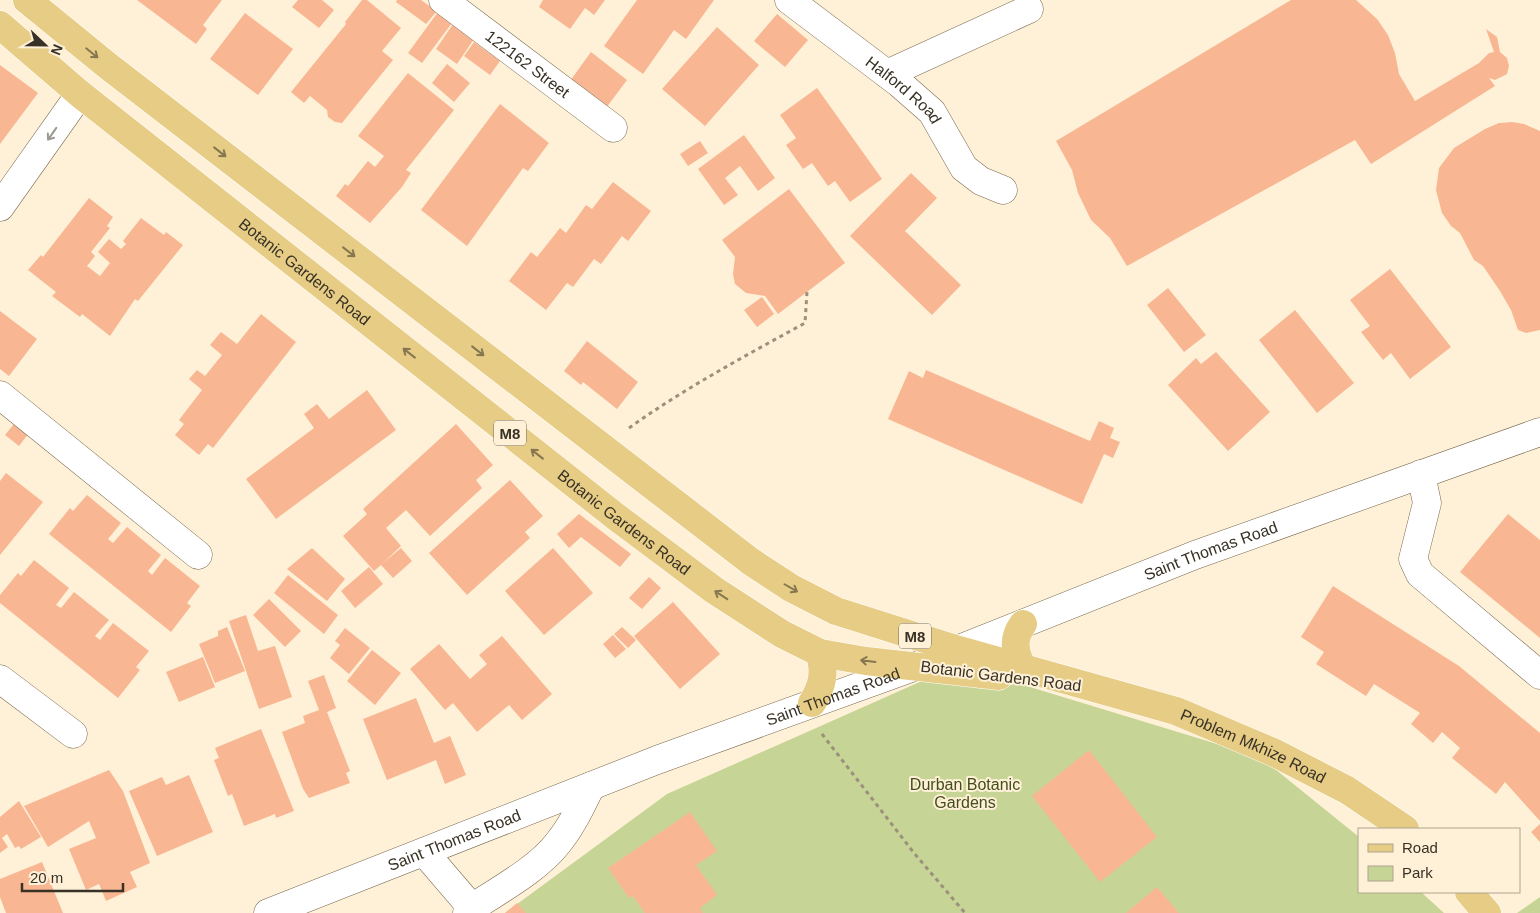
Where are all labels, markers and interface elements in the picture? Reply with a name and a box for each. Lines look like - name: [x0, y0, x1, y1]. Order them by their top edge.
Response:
- north arrow: [20, 20, 70, 70]
- street label: 122162 Street: [482, 27, 573, 101]
- text: N: [48, 42, 66, 58]
- one-way arrow: [85, 47, 98, 58]
- street label: Halford Road: [863, 53, 945, 126]
- one-way arrow: [47, 126, 57, 140]
- one-way arrow: [213, 147, 226, 158]
- street label: Botanic Gardens Road: [236, 215, 374, 328]
- one-way arrow: [342, 246, 355, 257]
- one-way arrow: [471, 345, 484, 356]
- one-way arrow: [403, 348, 416, 359]
- road number: M8: [494, 420, 526, 446]
- one-way arrow: [530, 449, 543, 460]
- street label: Botanic Gardens Road: [555, 466, 694, 578]
- street label: Saint Thomas Road: [1141, 518, 1280, 583]
- one-way arrow: [783, 583, 797, 593]
- one-way arrow: [715, 590, 729, 600]
- road number: M8: [899, 624, 931, 648]
- one-way arrow: [860, 655, 876, 665]
- street label: Botanic Gardens Road: [920, 658, 1082, 694]
- street label: Saint Thomas Road: [764, 664, 902, 728]
- street label: Problem Mkhize Road: [1178, 706, 1329, 786]
- park label: Durban Botanic Gardens: [910, 776, 1020, 811]
- street label: Saint Thomas Road: [385, 806, 523, 874]
- legend: [1358, 828, 1520, 893]
- text: Road: [1402, 839, 1438, 856]
- scale bar: [22, 860, 124, 892]
- text: Park: [1402, 864, 1433, 881]
- text: 20 m: [30, 869, 63, 886]

